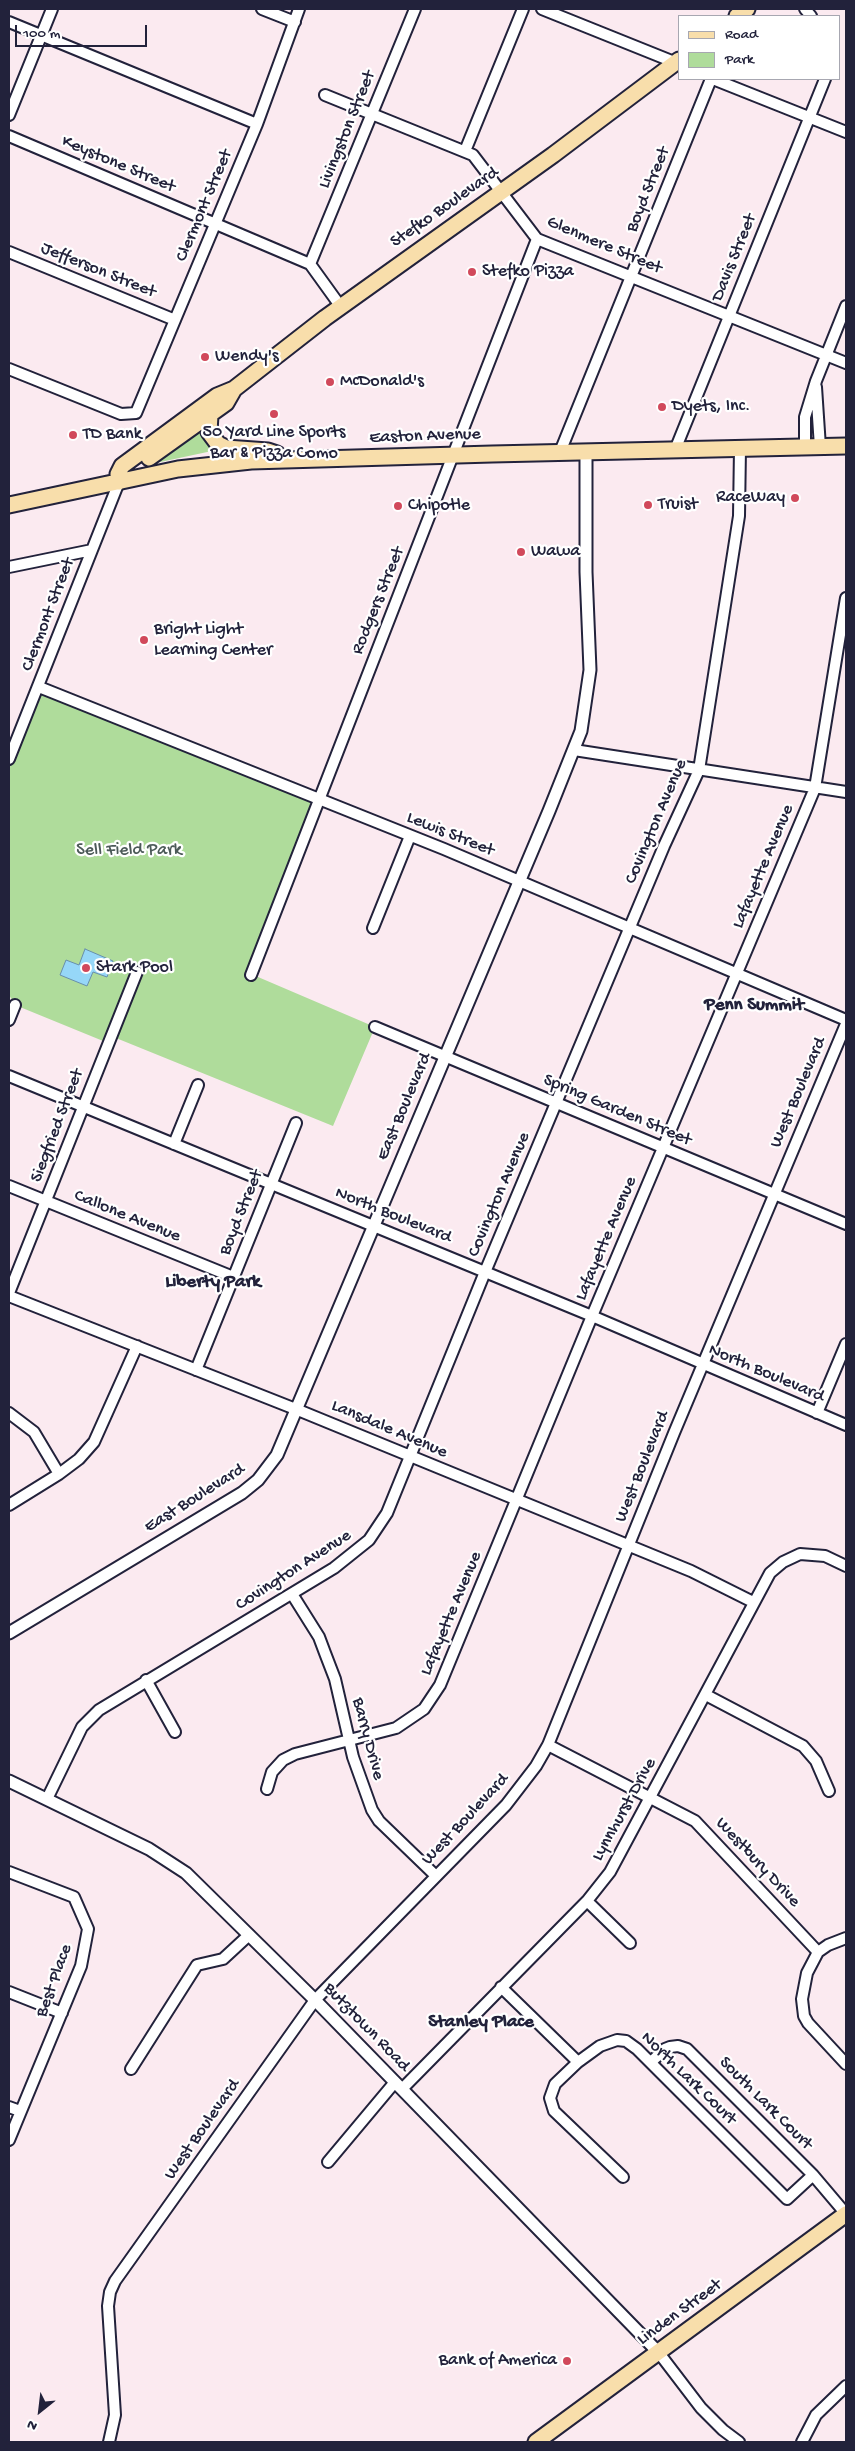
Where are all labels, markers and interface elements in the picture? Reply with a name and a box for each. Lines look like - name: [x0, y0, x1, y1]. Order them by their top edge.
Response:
- scale bar: [18, 15, 150, 47]
- legend: [678, 15, 840, 80]
- text: 100 m: [23, 25, 60, 43]
- text: Road: [725, 26, 758, 44]
- text: Park: [725, 51, 754, 69]
- street label: Livingston Street: [315, 68, 381, 192]
- street label: Keystone Street: [58, 131, 178, 199]
- street label: Boyd Street: [622, 144, 676, 236]
- street label: Clermont Street: [172, 147, 238, 265]
- street label: Stefko Boulevard: [387, 163, 503, 253]
- street label: Davis Street: [708, 211, 762, 305]
- street label: Glenmere Street: [543, 212, 665, 280]
- street label: Jefferson Street: [37, 238, 159, 304]
- place label: Stefko Pizza: [482, 261, 574, 283]
- marker: Stefko Pizza: [466, 266, 478, 278]
- place label: Wendy's: [215, 346, 279, 368]
- marker: Wendy's: [199, 351, 211, 363]
- place label: McDonald's: [340, 371, 424, 393]
- marker: McDonald's: [324, 376, 336, 388]
- place label: Dyets, Inc.: [672, 396, 750, 418]
- marker: Dyets, Inc.: [656, 401, 668, 413]
- marker: 50 Yard Line Sports Bar & Pizza Como: [268, 408, 280, 420]
- place label: 50 Yard Line Sports Bar & Pizza Como: [203, 422, 345, 464]
- place label: TD Bank: [83, 424, 142, 446]
- street label: Easton Avenue: [369, 424, 481, 450]
- marker: TD Bank: [67, 429, 79, 441]
- place label: RaceWay: [716, 487, 785, 509]
- marker: RaceWay: [789, 492, 801, 504]
- place label: Truist: [658, 494, 698, 516]
- place label: Chipotle: [408, 495, 470, 517]
- marker: Truist: [642, 499, 654, 511]
- marker: Chipotle: [392, 500, 404, 512]
- place label: Wawa: [531, 541, 580, 563]
- street label: Rodgers Street: [348, 544, 410, 658]
- marker: Wawa: [515, 546, 527, 558]
- street label: Clermont Street: [17, 555, 81, 675]
- place label: Bright Light Learning Center: [154, 619, 272, 662]
- marker: Bright Light Learning Center: [138, 634, 150, 646]
- street label: Covington Avenue: [621, 756, 693, 888]
- street label: Lafayette Avenue: [728, 802, 800, 932]
- street label: Lewis Street: [403, 808, 497, 862]
- park label: Sell Field Park: [76, 840, 182, 862]
- place label: Stark Pool: [96, 957, 173, 979]
- marker: Stark Pool: [80, 962, 92, 974]
- district label: Penn Summit: [704, 995, 804, 1017]
- street label: West Boulevard: [766, 1035, 832, 1151]
- street label: East Boulevard: [373, 1050, 437, 1164]
- street label: Siegfried Street: [26, 1066, 90, 1186]
- street label: Spring Garden Street: [540, 1070, 694, 1152]
- street label: Covington Avenue: [464, 1129, 536, 1261]
- street label: Boyd Street: [215, 1167, 269, 1259]
- street label: Lafayette Avenue: [571, 1174, 643, 1304]
- street label: North Boulevard: [332, 1183, 454, 1249]
- street label: Callone Avenue: [70, 1186, 184, 1248]
- district label: Liberty Park: [165, 1272, 261, 1294]
- street label: North Boulevard: [705, 1340, 827, 1408]
- street label: Lansdale Avenue: [328, 1396, 450, 1464]
- street label: West Boulevard: [611, 1408, 675, 1526]
- street label: East Boulevard: [141, 1459, 249, 1539]
- street label: Covington Avenue: [232, 1526, 356, 1616]
- street label: Lafayette Avenue: [416, 1549, 488, 1679]
- street label: Barry Drive: [346, 1695, 388, 1783]
- street label: Lynnhurst Drive: [588, 1755, 662, 1865]
- street label: West Boulevard: [418, 1770, 514, 1870]
- street label: Westbury Drive: [710, 1813, 804, 1913]
- street label: Best Place: [32, 1942, 78, 2020]
- street label: Butztown Road: [318, 1979, 414, 2077]
- district label: Stanley Place: [428, 2012, 534, 2034]
- street label: North Lark Court: [635, 2028, 741, 2130]
- street label: South Lark Court: [714, 2053, 816, 2155]
- street label: West Boulevard: [160, 2076, 246, 2184]
- street label: Linden Street: [633, 2275, 727, 2351]
- place label: Bank of America: [439, 2350, 557, 2372]
- marker: Bank of America: [561, 2355, 573, 2367]
- north arrow: [15, 2386, 65, 2436]
- text: N: [24, 2415, 41, 2434]

